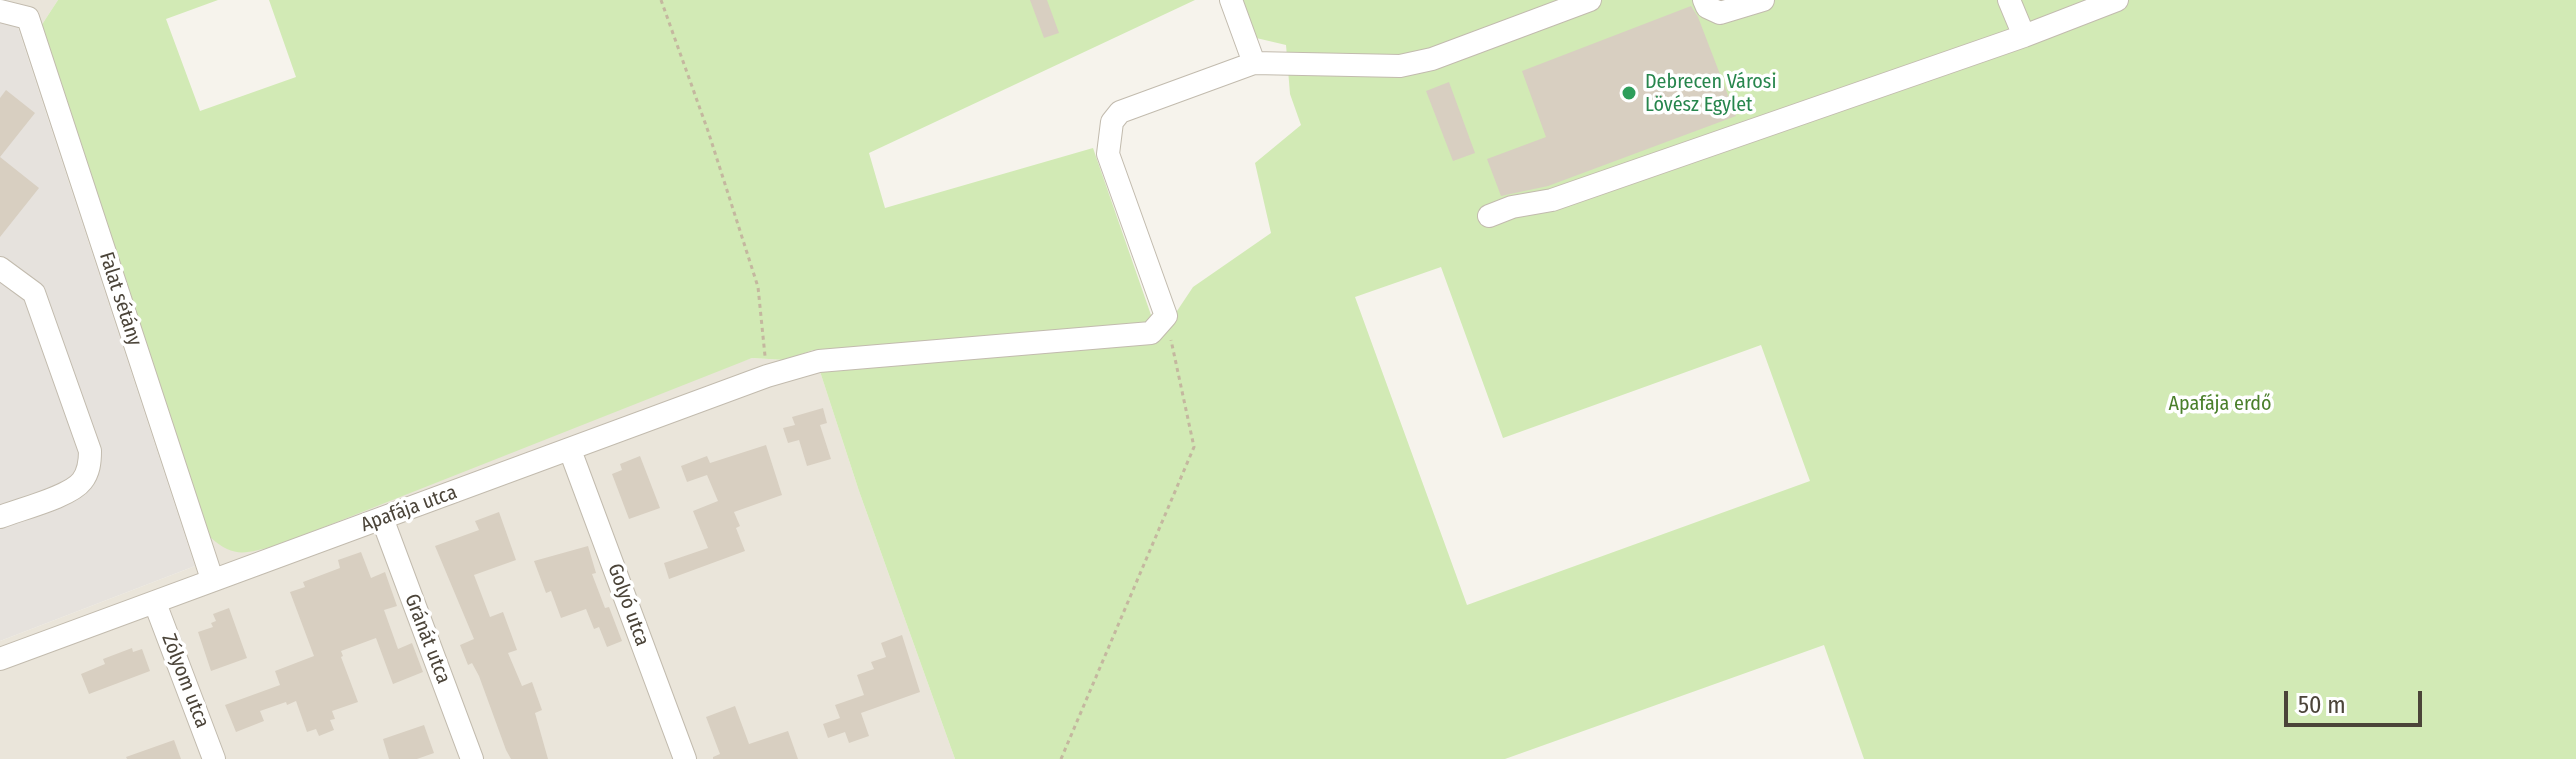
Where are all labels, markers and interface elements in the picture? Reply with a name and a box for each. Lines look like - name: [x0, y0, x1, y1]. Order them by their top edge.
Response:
- place label: Debrecen Városi Lövész Egylet: [1645, 70, 1776, 117]
- marker: Debrecen Városi Lövész Egylet: [1620, 84, 1638, 102]
- street label: Falat sétány: [94, 249, 146, 349]
- park label: Apafája erdő: [2168, 392, 2272, 416]
- street label: Apafája utca: [358, 481, 460, 537]
- street label: Golyó utca: [602, 560, 654, 650]
- street label: Gránát utca: [399, 591, 455, 687]
- street label: Zólyom utca: [156, 631, 214, 731]
- scale bar: [2288, 675, 2426, 725]
- text: 50 m: [2298, 691, 2346, 719]

